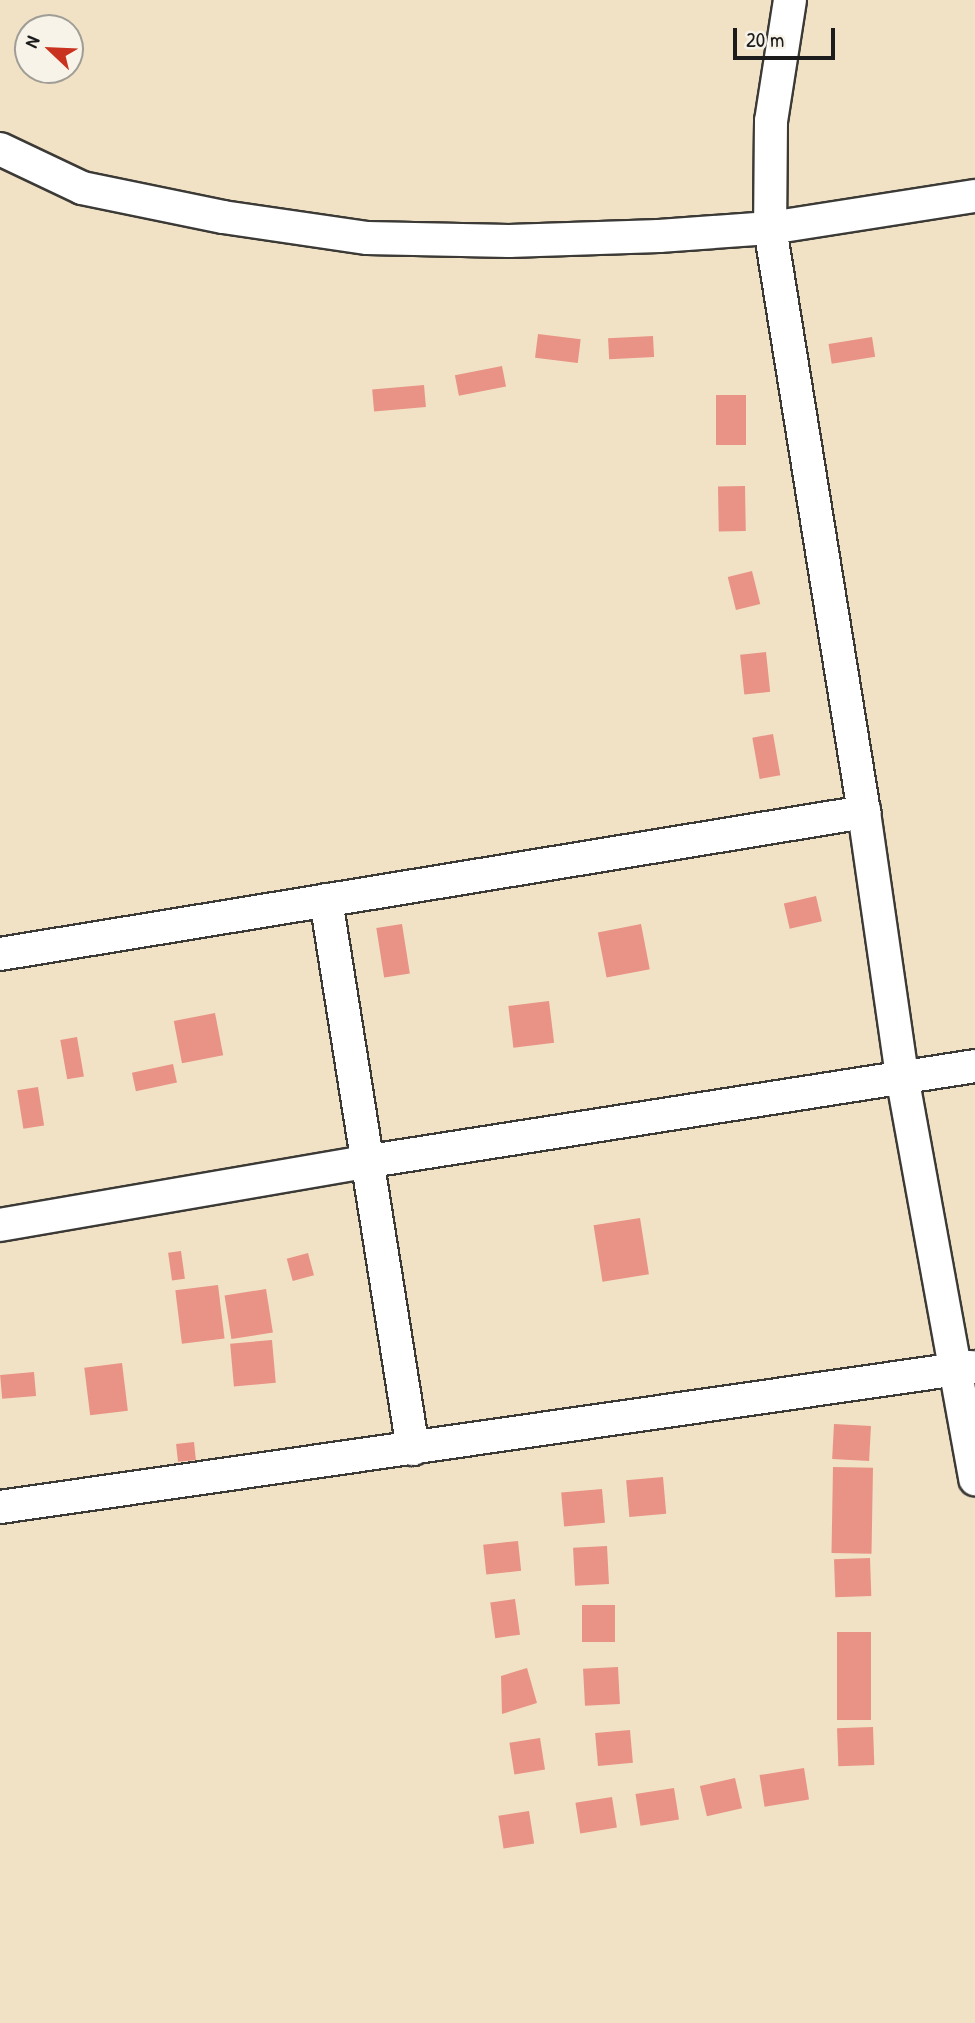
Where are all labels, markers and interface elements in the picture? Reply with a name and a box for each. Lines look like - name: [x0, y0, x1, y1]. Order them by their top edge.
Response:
- north arrow: [14, 14, 84, 84]
- scale bar: [737, 14, 838, 58]
- text: 20 m: [746, 25, 784, 54]
- text: N: [18, 32, 45, 51]

